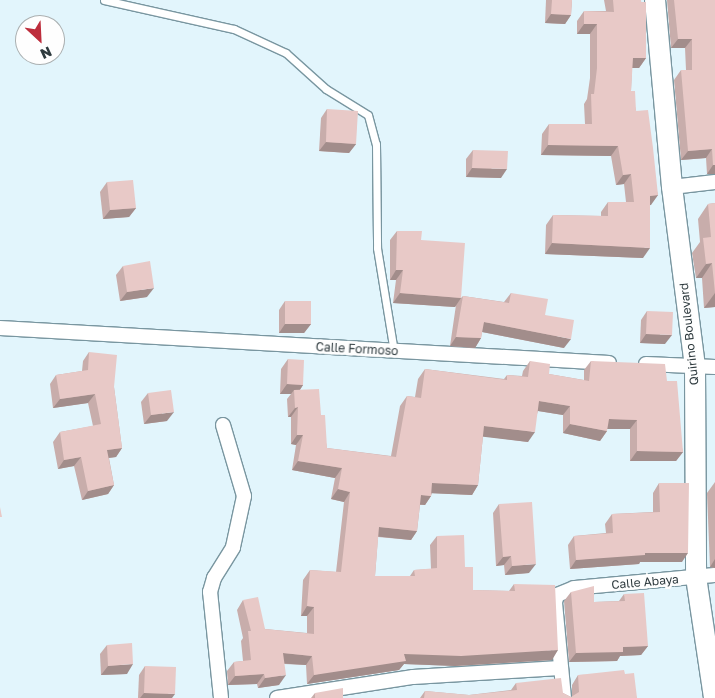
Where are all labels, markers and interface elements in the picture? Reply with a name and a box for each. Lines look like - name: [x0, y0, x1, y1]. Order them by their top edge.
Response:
- north arrow: [15, 15, 65, 65]
- text: N: [38, 43, 55, 63]
- street label: Quirino Boulevard: [676, 282, 702, 386]
- street label: Calle Formoso: [315, 340, 399, 358]
- street label: Calle Abaya: [611, 572, 679, 592]

